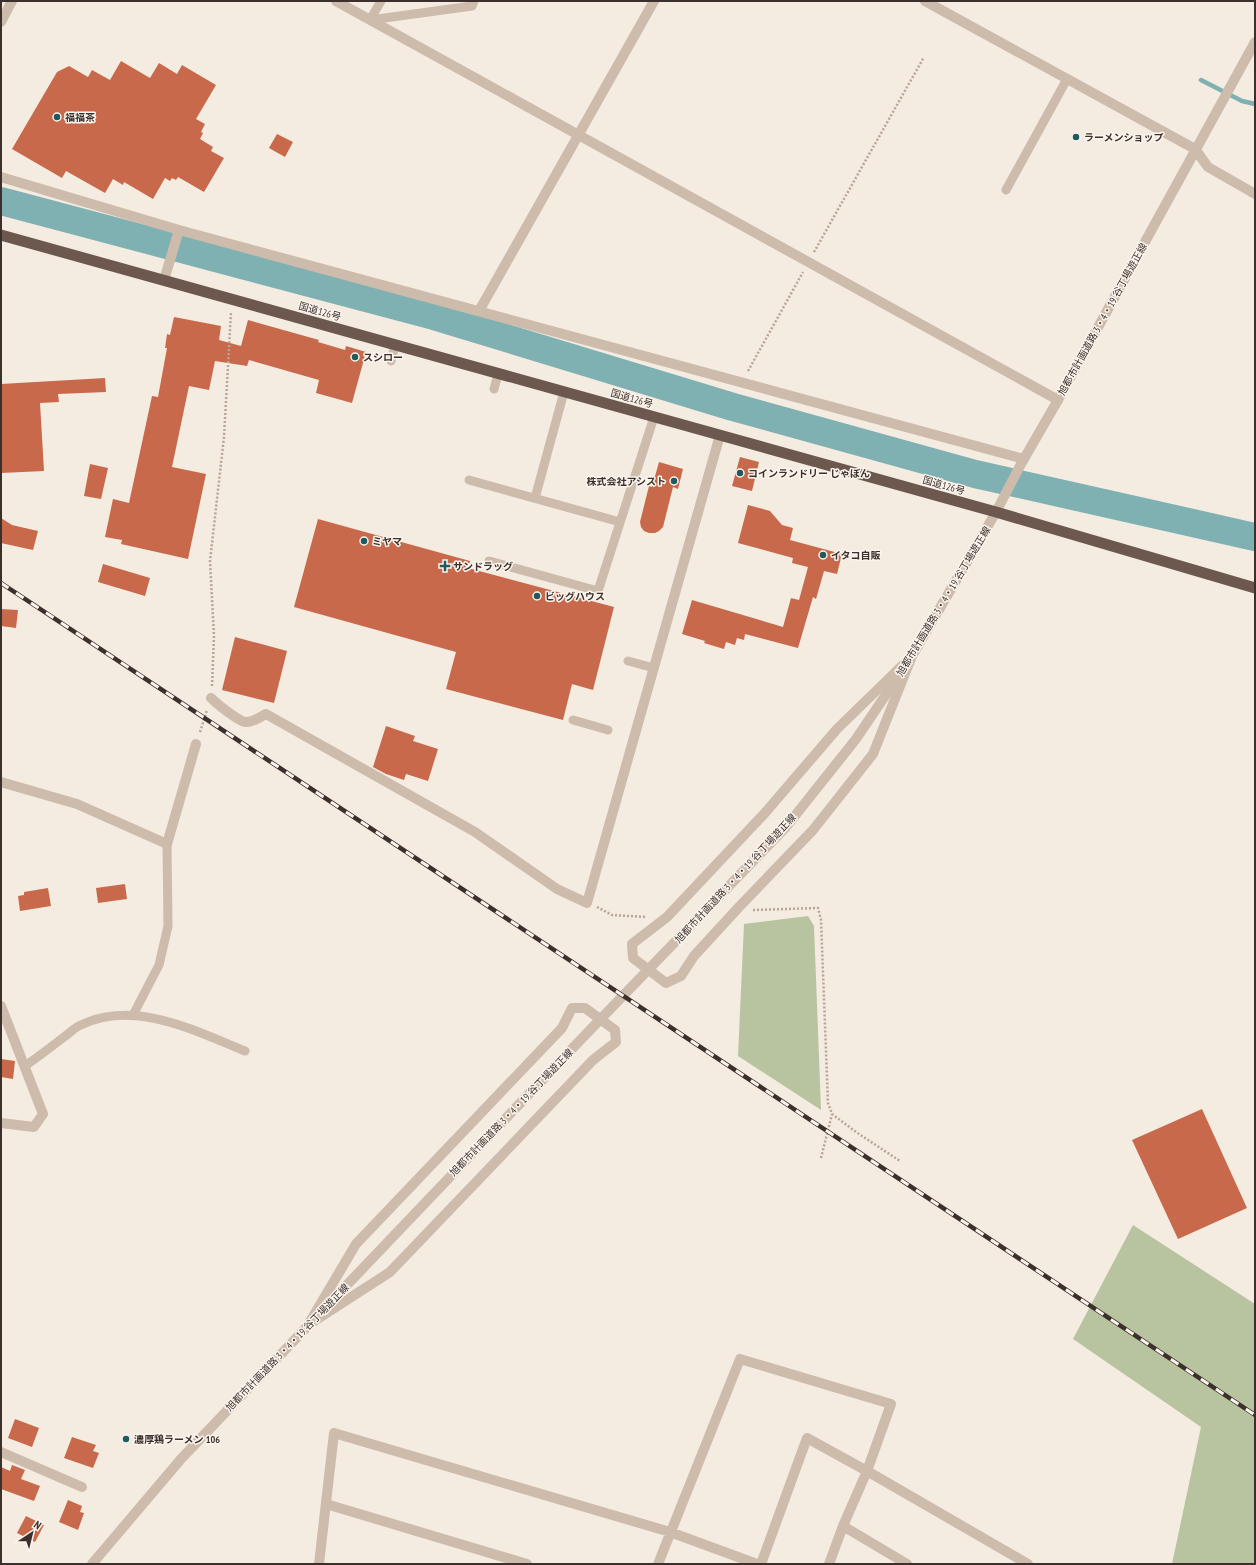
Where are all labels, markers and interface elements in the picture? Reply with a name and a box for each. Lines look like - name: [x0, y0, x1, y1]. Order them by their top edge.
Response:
- place label: 福福茶: [65, 111, 95, 124]
- marker: 福福茶: [52, 112, 62, 122]
- place label: ラーメンショップ: [1084, 131, 1164, 144]
- marker: ラーメンショップ: [1071, 132, 1081, 142]
- street label: 旭都市計画道路 3・4・19 谷丁場遊正線: [1055, 241, 1150, 398]
- street label: 国道126号: [297, 299, 343, 324]
- place label: スシロー: [363, 351, 403, 364]
- marker: スシロー: [350, 352, 360, 362]
- street label: 国道126号: [609, 386, 655, 411]
- place label: コインランドリー じゃぼん: [748, 467, 870, 480]
- marker: コインランドリー じゃぼん: [735, 468, 745, 478]
- street label: 国道126号: [921, 473, 967, 498]
- place label: 株式会社アシスト: [586, 475, 666, 488]
- marker: 株式会社アシスト: [669, 476, 679, 486]
- street label: 旭都市計画道路 3・4・19 谷丁場遊正線: [893, 524, 993, 678]
- place label: ミヤマ: [372, 535, 402, 548]
- marker: ミヤマ: [359, 536, 369, 546]
- place label: イタコ自販: [831, 549, 881, 562]
- marker: イタコ自販: [818, 550, 828, 560]
- place label: サンドラッグ: [453, 560, 513, 573]
- marker: サンドラッグ: [440, 561, 450, 571]
- place label: ビッグハウス: [545, 590, 605, 603]
- marker: ビッグハウス: [532, 591, 542, 601]
- street label: 旭都市計画道路 3・4・19 谷丁場遊正線: [672, 811, 799, 946]
- street label: 旭都市計画道路 3・4・19 谷丁場遊正線: [447, 1046, 576, 1179]
- street label: 旭都市計画道路 3・4・19 谷丁場遊正線: [223, 1281, 352, 1414]
- place label: 濃厚鶏ラーメン 106: [134, 1433, 220, 1446]
- marker: 濃厚鶏ラーメン 106: [121, 1434, 131, 1444]
- north arrow: [12, 1513, 52, 1553]
- text: N: [31, 1517, 44, 1532]

